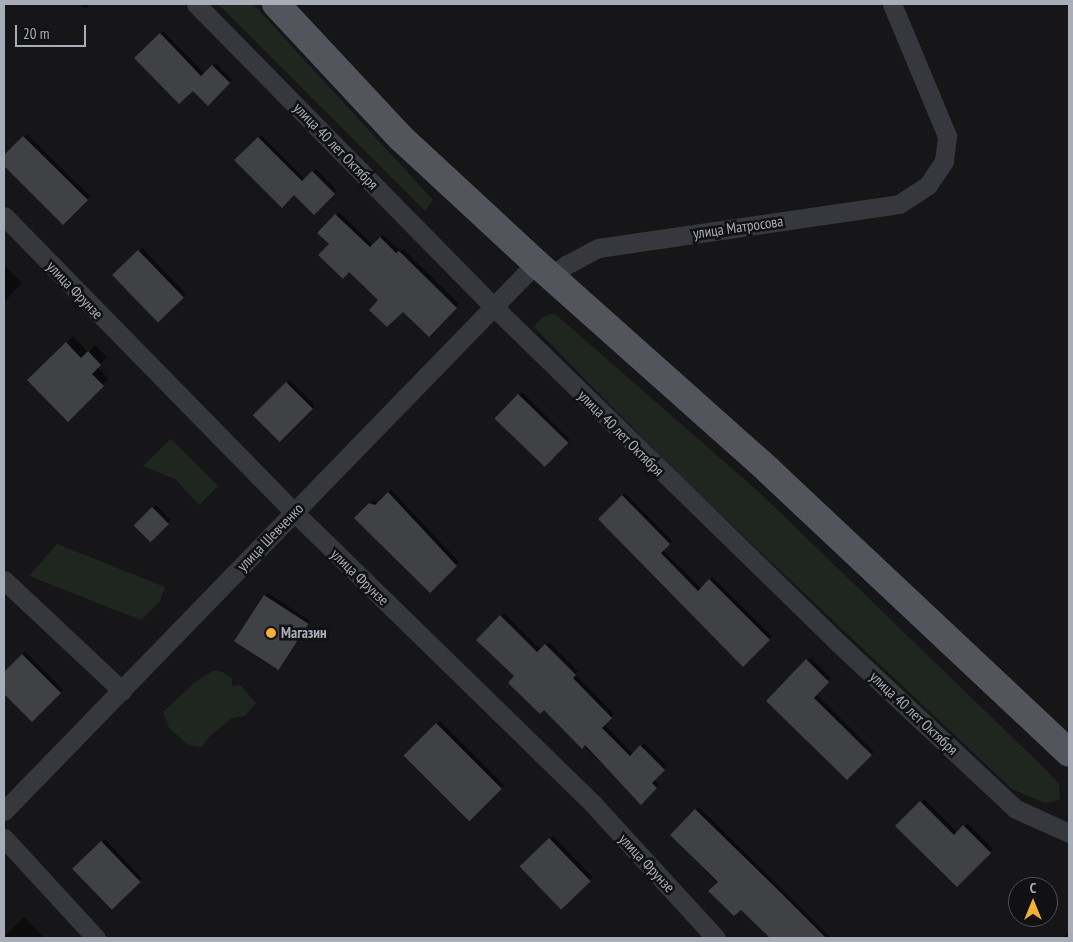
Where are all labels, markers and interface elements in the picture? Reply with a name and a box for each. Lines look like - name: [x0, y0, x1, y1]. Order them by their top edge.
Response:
- scale bar: [18, 15, 89, 47]
- text: 20 m: [23, 24, 49, 43]
- street label: улица 40 лет Октября: [290, 99, 382, 193]
- street label: улица Матросова: [692, 212, 784, 242]
- street label: улица Фрунзе: [43, 257, 107, 323]
- street label: улица 40 лет Октября: [574, 386, 668, 480]
- street label: улица Шевченко: [233, 499, 307, 575]
- street label: улица Фрунзе: [327, 545, 393, 609]
- place label: Магазин: [281, 624, 327, 642]
- marker: Магазин: [265, 627, 277, 639]
- street label: улица 40 лет Октября: [866, 667, 962, 759]
- street label: улица Фрунзе: [615, 830, 679, 896]
- north arrow: [1008, 877, 1058, 927]
- text: С: [1030, 879, 1036, 897]

